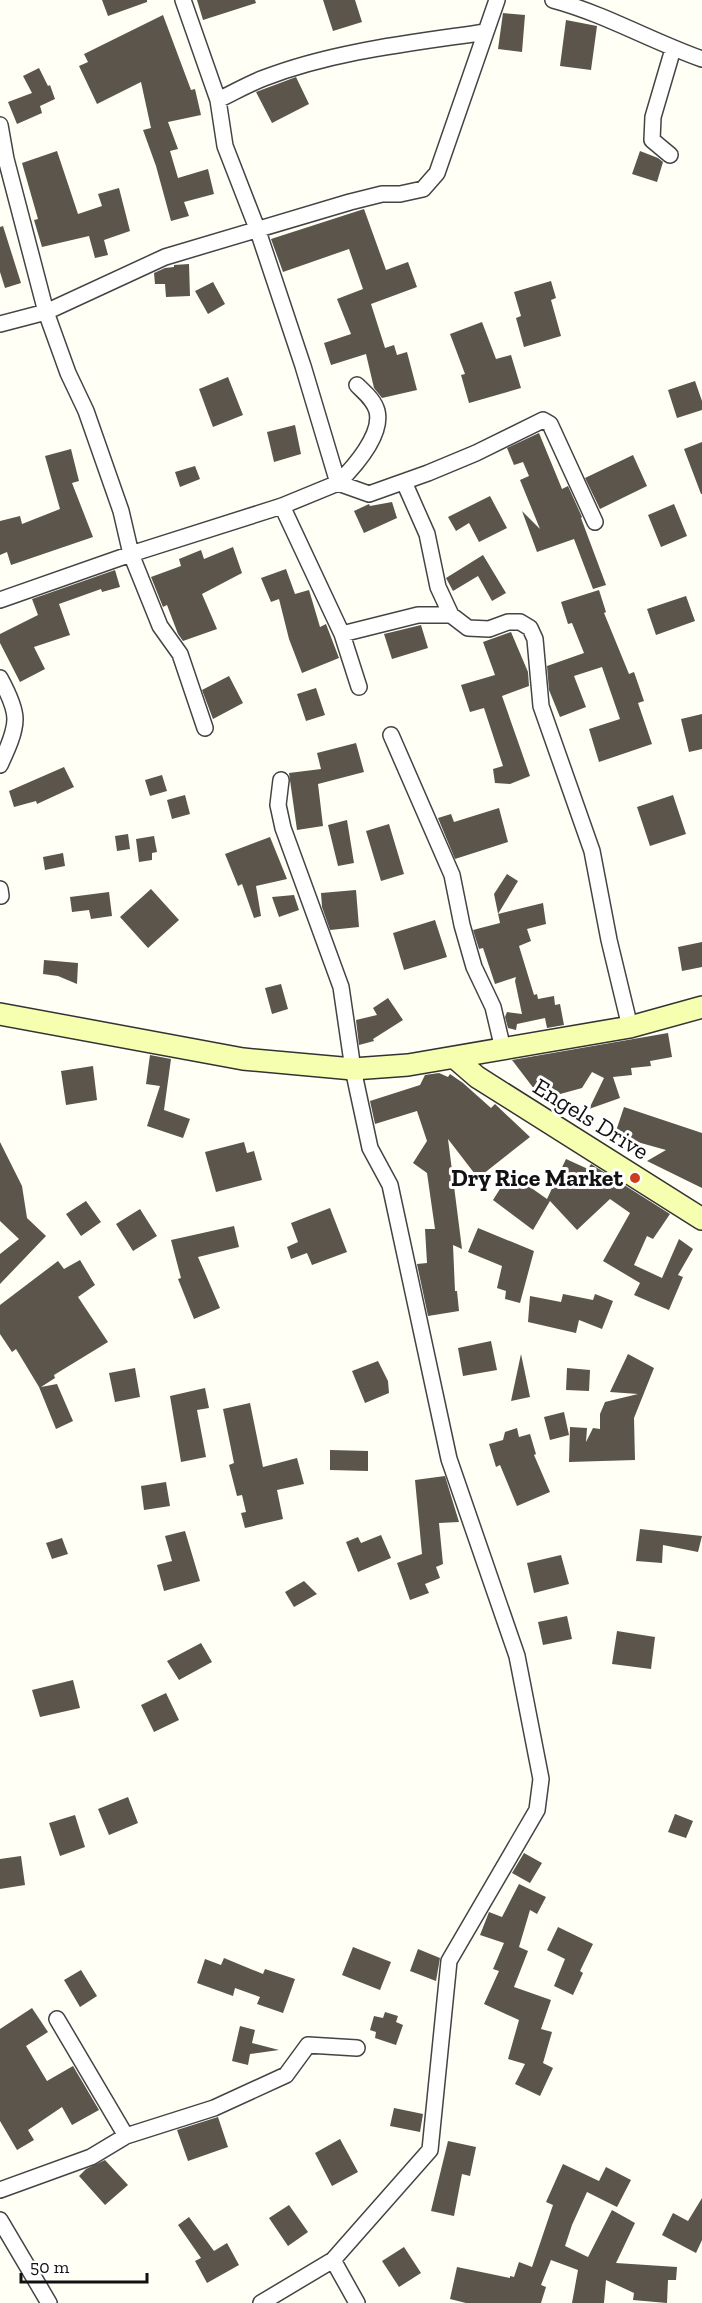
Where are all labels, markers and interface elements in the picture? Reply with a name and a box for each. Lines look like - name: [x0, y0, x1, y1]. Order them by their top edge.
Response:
- street label: Engels Drive: [528, 1072, 655, 1166]
- place label: Dry Rice Market: [451, 1163, 623, 1192]
- marker: Dry Rice Market: [628, 1171, 642, 1185]
- scale bar: [21, 2246, 147, 2284]
- text: 50 m: [30, 2256, 70, 2278]

